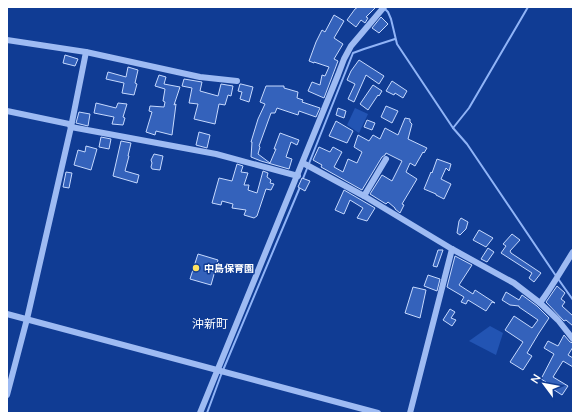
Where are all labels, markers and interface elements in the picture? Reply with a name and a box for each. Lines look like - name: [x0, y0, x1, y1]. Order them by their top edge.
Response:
- place label: 中島保育園: [204, 262, 254, 274]
- marker: 中島保育園: [191, 263, 201, 273]
- district label: 沖新町: [192, 316, 228, 331]
- north arrow: [524, 364, 564, 404]
- text: N: [527, 371, 543, 385]

